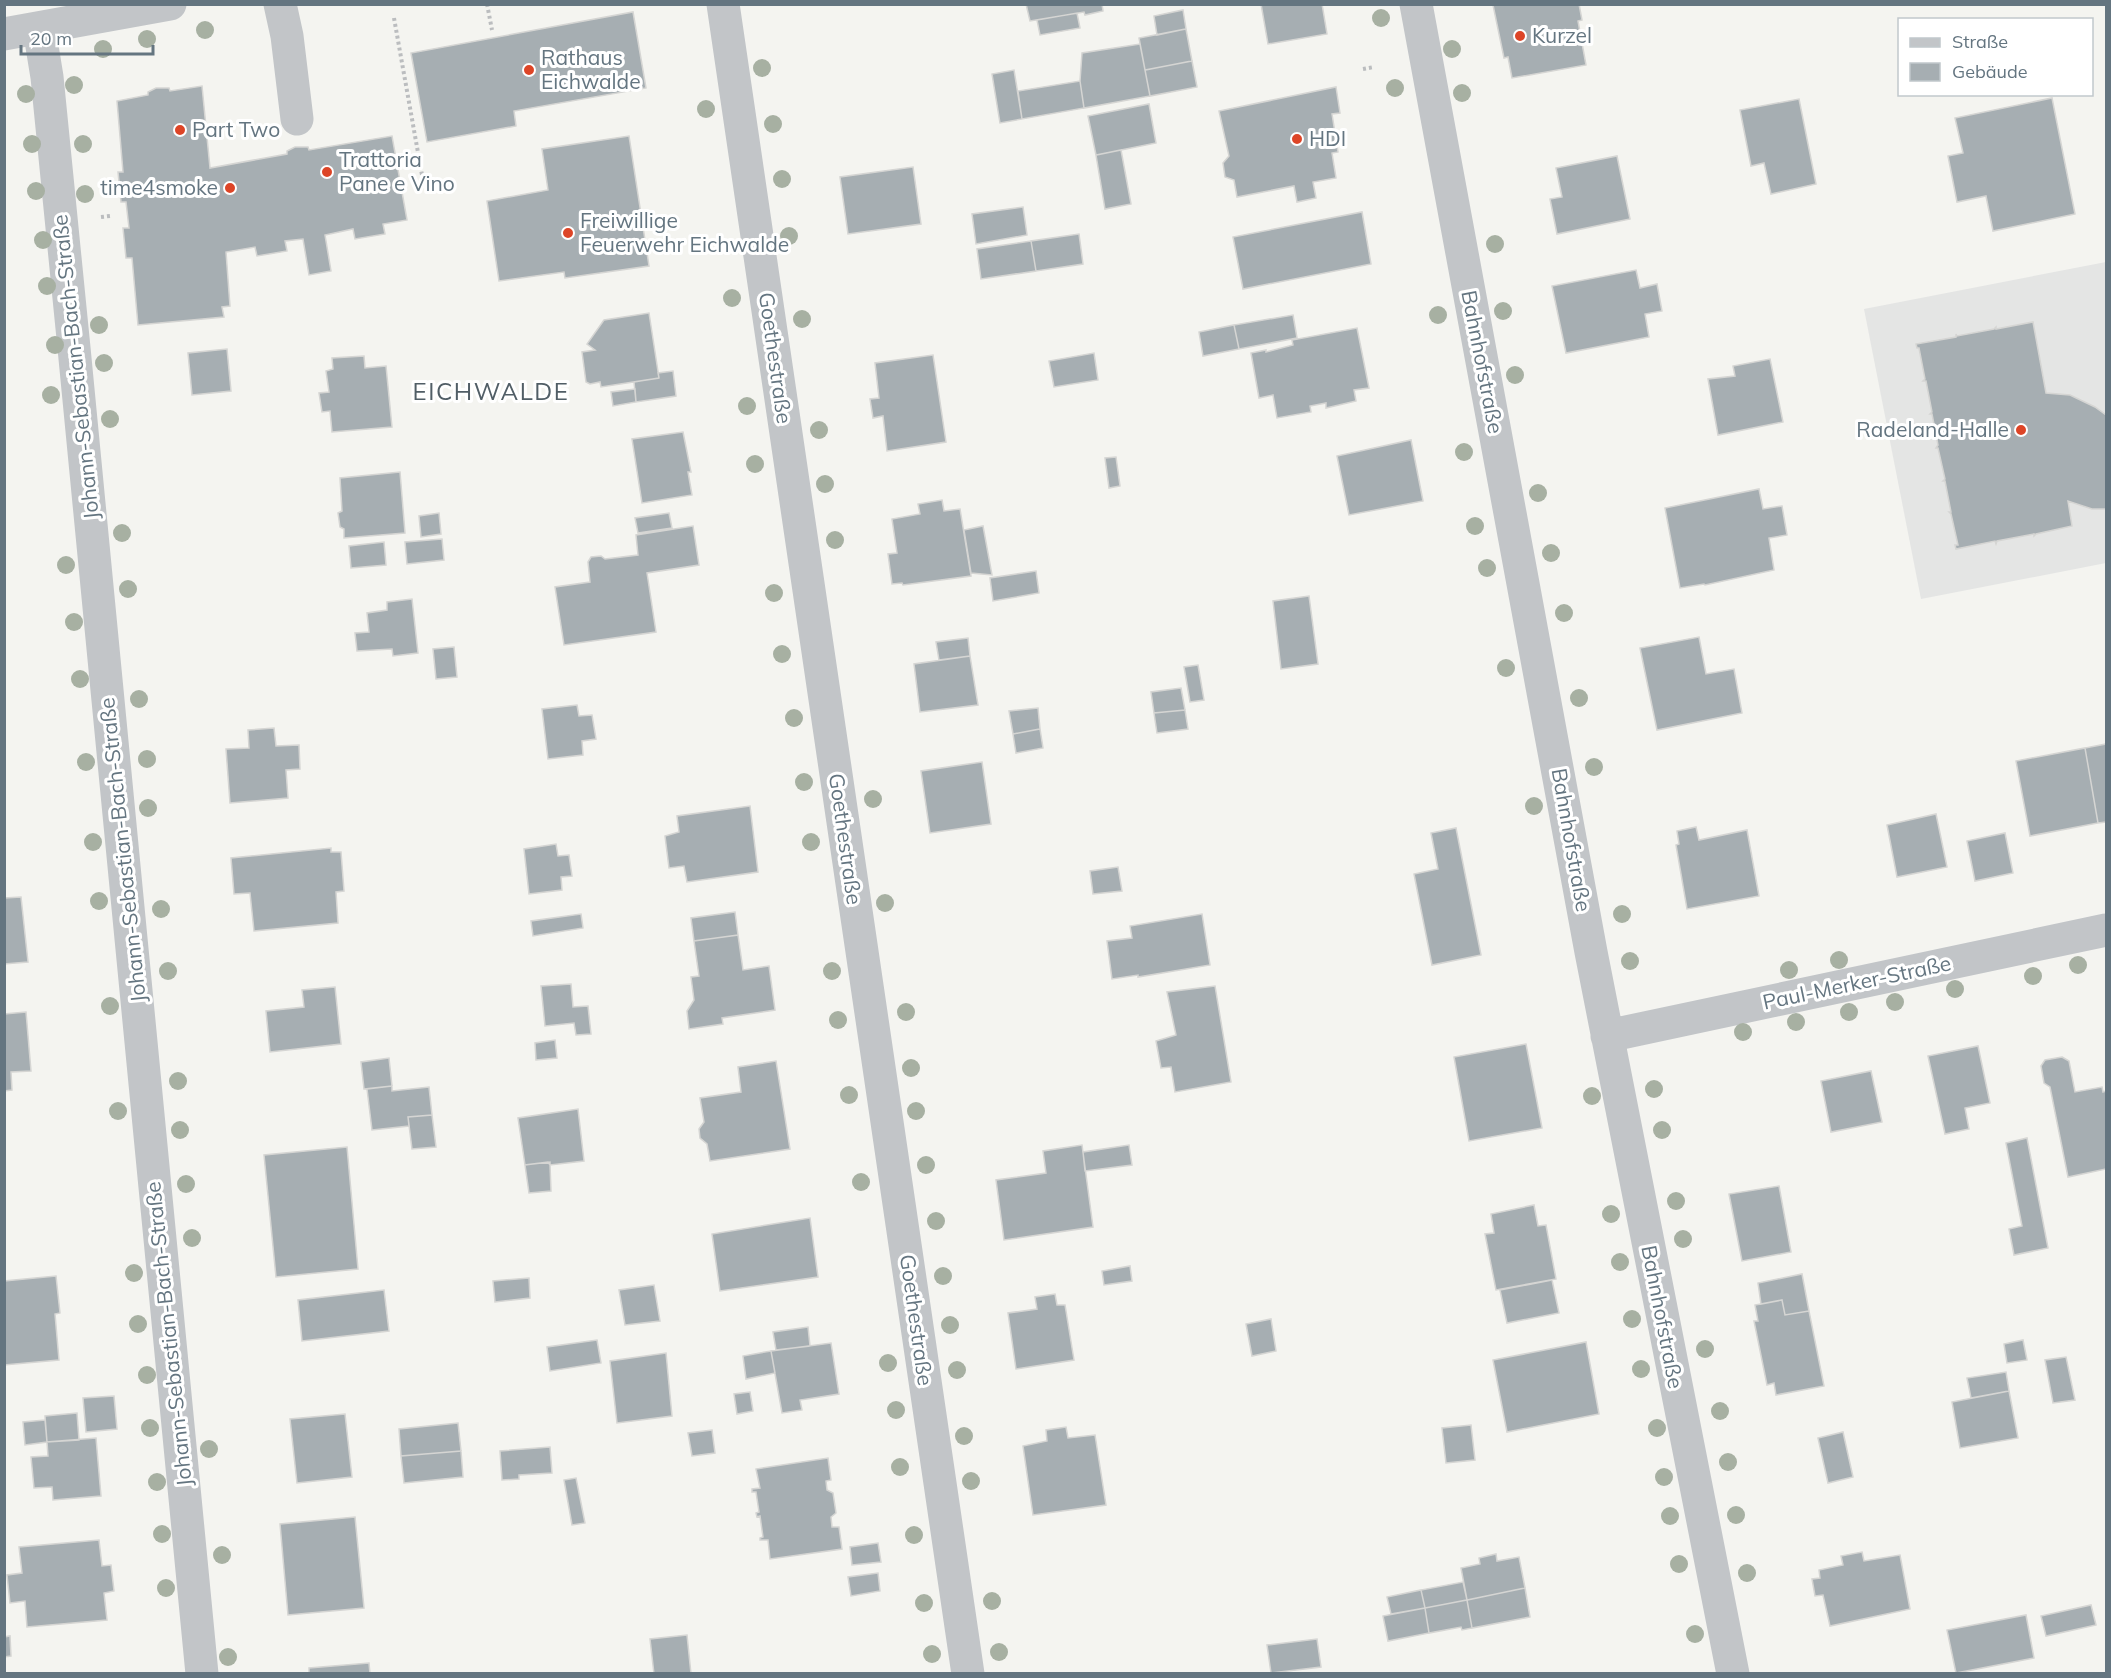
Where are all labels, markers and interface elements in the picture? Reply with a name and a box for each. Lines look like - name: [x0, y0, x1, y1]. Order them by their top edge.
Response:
- scale bar: [21, 18, 153, 56]
- legend: [1898, 18, 2093, 96]
- place label: Kurzel: [1532, 22, 1592, 48]
- text: 20 m: [30, 27, 72, 50]
- marker: Kurzel: [1513, 29, 1527, 43]
- text: Straße: [1952, 30, 2008, 53]
- place label: Rathaus Eichwalde: [541, 44, 641, 94]
- text: Gebäude: [1952, 60, 2028, 83]
- marker: Rathaus Eichwalde: [522, 63, 536, 77]
- place label: Part Two: [192, 116, 280, 142]
- marker: Part Two: [173, 123, 187, 137]
- place label: HDI: [1309, 125, 1346, 151]
- marker: HDI: [1290, 132, 1304, 146]
- place label: Trattoria Pane e Vino: [339, 146, 455, 196]
- marker: Trattoria Pane e Vino: [320, 165, 334, 179]
- place label: time4smoke: [100, 174, 218, 200]
- marker: time4smoke: [223, 181, 237, 195]
- place label: Freiwillige Feuerwehr Eichwalde: [580, 207, 789, 257]
- street label: Johann-Sebastian-Bach-Straße: [46, 213, 104, 521]
- marker: Freiwillige Feuerwehr Eichwalde: [561, 226, 575, 240]
- street label: Bahnhofstraße: [1456, 288, 1510, 436]
- street label: Goethestraße: [754, 291, 798, 425]
- district label: EICHWALDE: [413, 376, 569, 406]
- place label: Radeland-Halle: [1856, 416, 2009, 442]
- marker: Radeland-Halle: [2014, 423, 2028, 437]
- street label: Johann-Sebastian-Bach-Straße: [93, 696, 151, 1004]
- street label: Bahnhofstraße: [1547, 766, 1597, 914]
- street label: Goethestraße: [824, 772, 868, 906]
- street label: Paul-Merker-Straße: [1760, 949, 1953, 1015]
- street label: Johann-Sebastian-Bach-Straße: [139, 1180, 197, 1488]
- street label: Bahnhofstraße: [1636, 1243, 1690, 1391]
- street label: Goethestraße: [895, 1253, 939, 1387]

